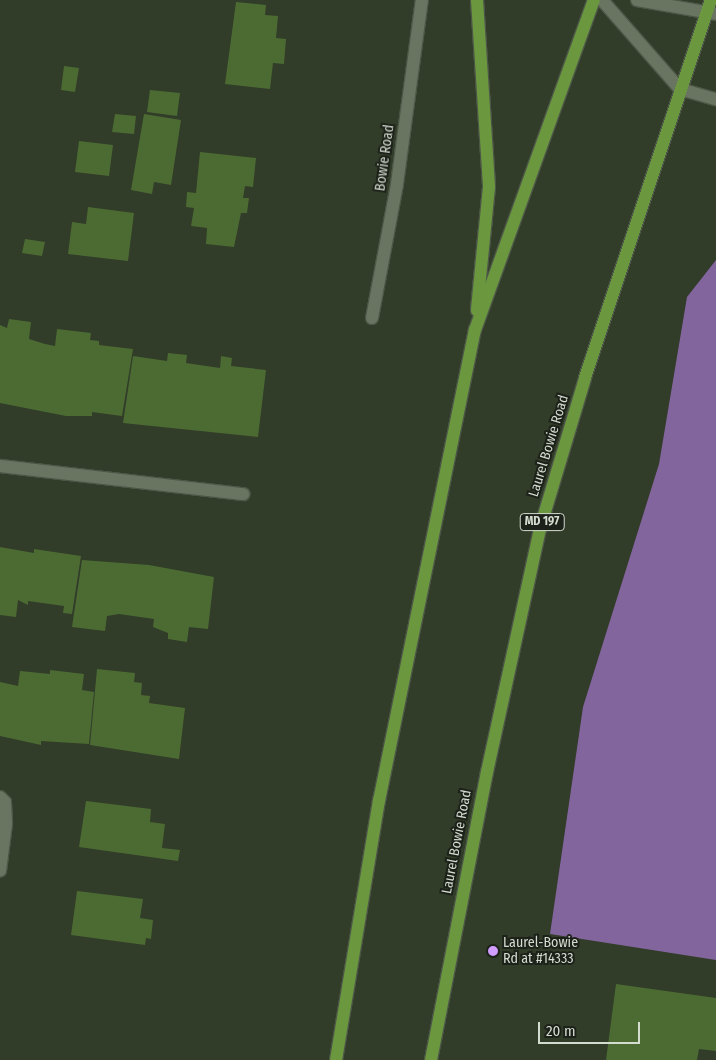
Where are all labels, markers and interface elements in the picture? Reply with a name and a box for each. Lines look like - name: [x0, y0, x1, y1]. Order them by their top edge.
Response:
- street label: Bowie Road: [372, 124, 398, 192]
- street label: Laurel Bowie Road: [526, 393, 572, 499]
- road number: MD 197: [520, 512, 564, 532]
- street label: Laurel Bowie Road: [439, 789, 475, 895]
- place label: Laurel-Bowie Rd at #14333: [503, 935, 578, 968]
- marker: Laurel-Bowie Rd at #14333: [487, 945, 499, 957]
- scale bar: [541, 1012, 644, 1044]
- text: 20 m: [546, 1022, 576, 1040]

